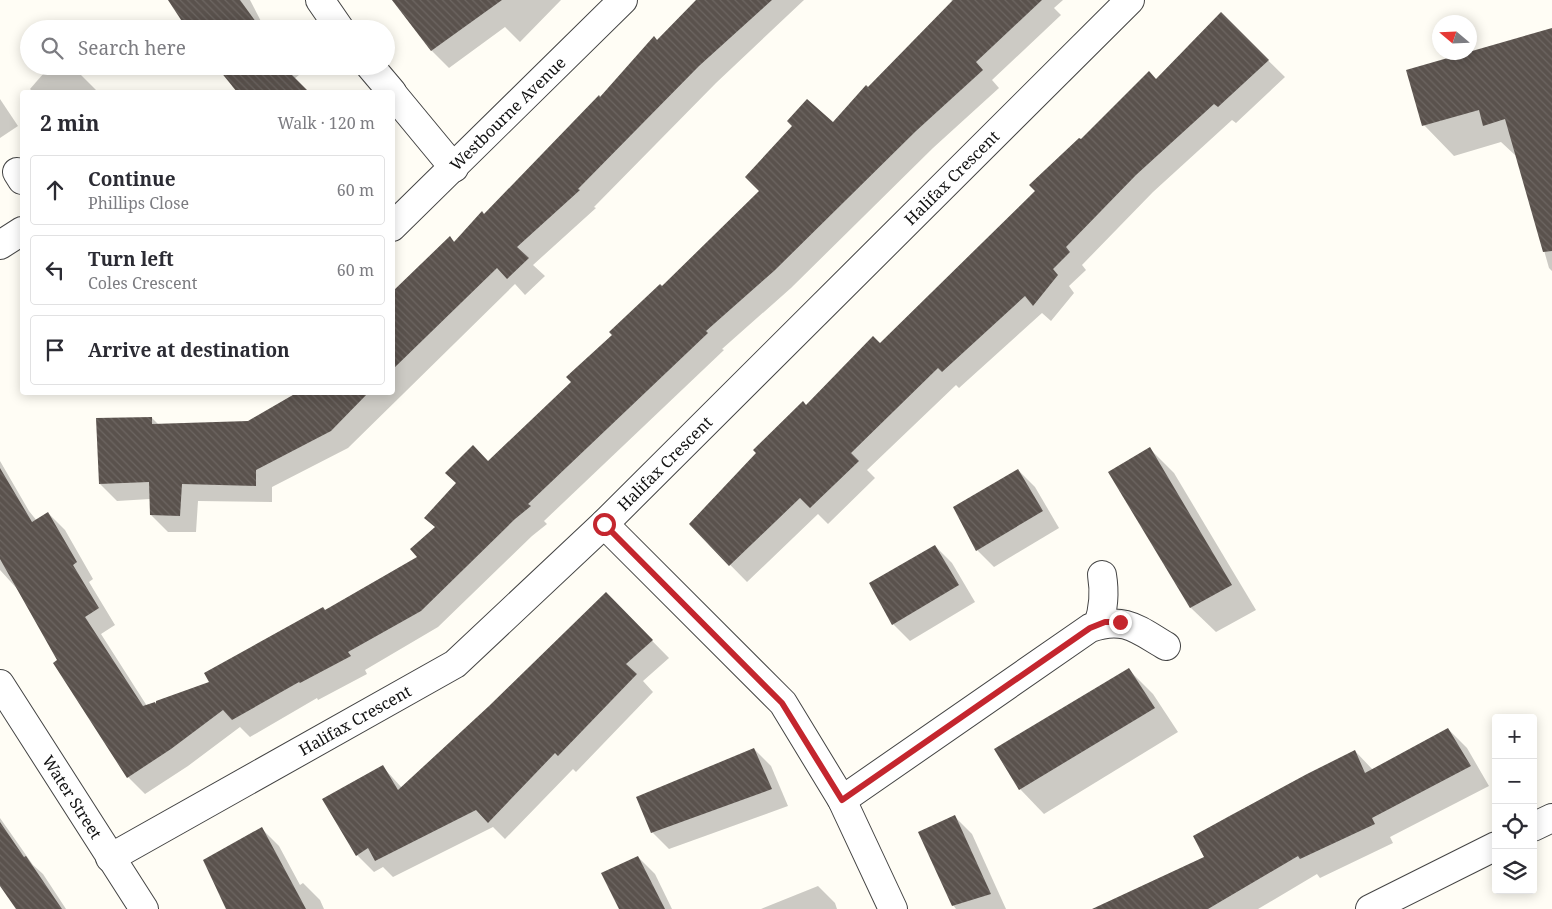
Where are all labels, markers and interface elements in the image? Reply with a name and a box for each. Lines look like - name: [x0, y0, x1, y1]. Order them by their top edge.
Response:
- north arrow: [1432, 15, 1477, 60]
- search box: [20, 20, 395, 75]
- icon: search: [38, 34, 66, 62]
- text: Search here: [78, 35, 186, 61]
- street label: Westbourne Avenue: [445, 52, 570, 175]
- text: 2 min: [40, 109, 99, 137]
- text: Walk · 120 m: [278, 112, 375, 134]
- street label: Halifax Crescent: [899, 125, 1004, 230]
- text: Continue: [88, 166, 176, 192]
- icon: ahead: [41, 176, 69, 204]
- text: 60 m: [337, 179, 374, 201]
- text: Phillips Close: [88, 192, 189, 214]
- text: Turn left: [88, 246, 174, 272]
- icon: left: [41, 256, 69, 284]
- text: 60 m: [337, 259, 374, 281]
- text: Coles Crescent: [88, 272, 197, 294]
- icon: arrive: [41, 336, 69, 364]
- text: Arrive at destination: [88, 337, 290, 363]
- street label: Halifax Crescent: [612, 411, 717, 516]
- route start: [593, 513, 616, 536]
- route end: [1109, 611, 1132, 634]
- street label: Halifax Crescent: [295, 680, 415, 761]
- map controls: [1492, 714, 1537, 894]
- button: +: [1492, 714, 1537, 759]
- street label: Water Street: [37, 751, 107, 843]
- button: −: [1492, 759, 1537, 804]
- button: locate: [1492, 804, 1537, 849]
- button: layers: [1492, 849, 1537, 894]

